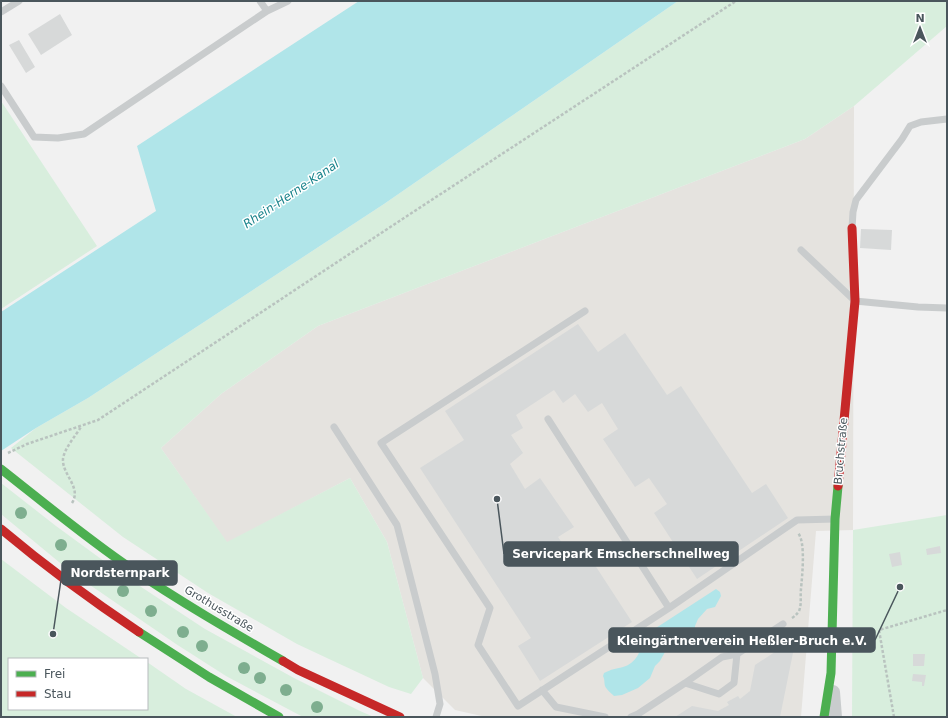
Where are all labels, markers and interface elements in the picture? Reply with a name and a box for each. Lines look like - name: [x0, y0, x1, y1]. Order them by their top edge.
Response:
- north arrow: [900, 8, 940, 48]
- text: N: [915, 12, 925, 25]
- water label: Rhein-Herne-Kanal: [241, 156, 342, 231]
- street label: Bruchstraße: [832, 417, 850, 485]
- callout: Servicepark Emscherschnellweg: [504, 542, 738, 566]
- text: Servicepark Emscherschnellweg: [512, 547, 730, 561]
- callout: Nordsternpark: [62, 561, 177, 585]
- text: Nordsternpark: [71, 566, 170, 580]
- street label: Grothusstraße: [182, 583, 256, 635]
- callout: Kleingärtnerverein Heßler-Bruch e.V.: [609, 628, 875, 652]
- text: Kleingärtnerverein Heßler-Bruch e.V.: [617, 634, 867, 648]
- legend: [8, 658, 148, 710]
- text: Frei: [44, 667, 65, 681]
- text: Stau: [44, 687, 71, 701]

